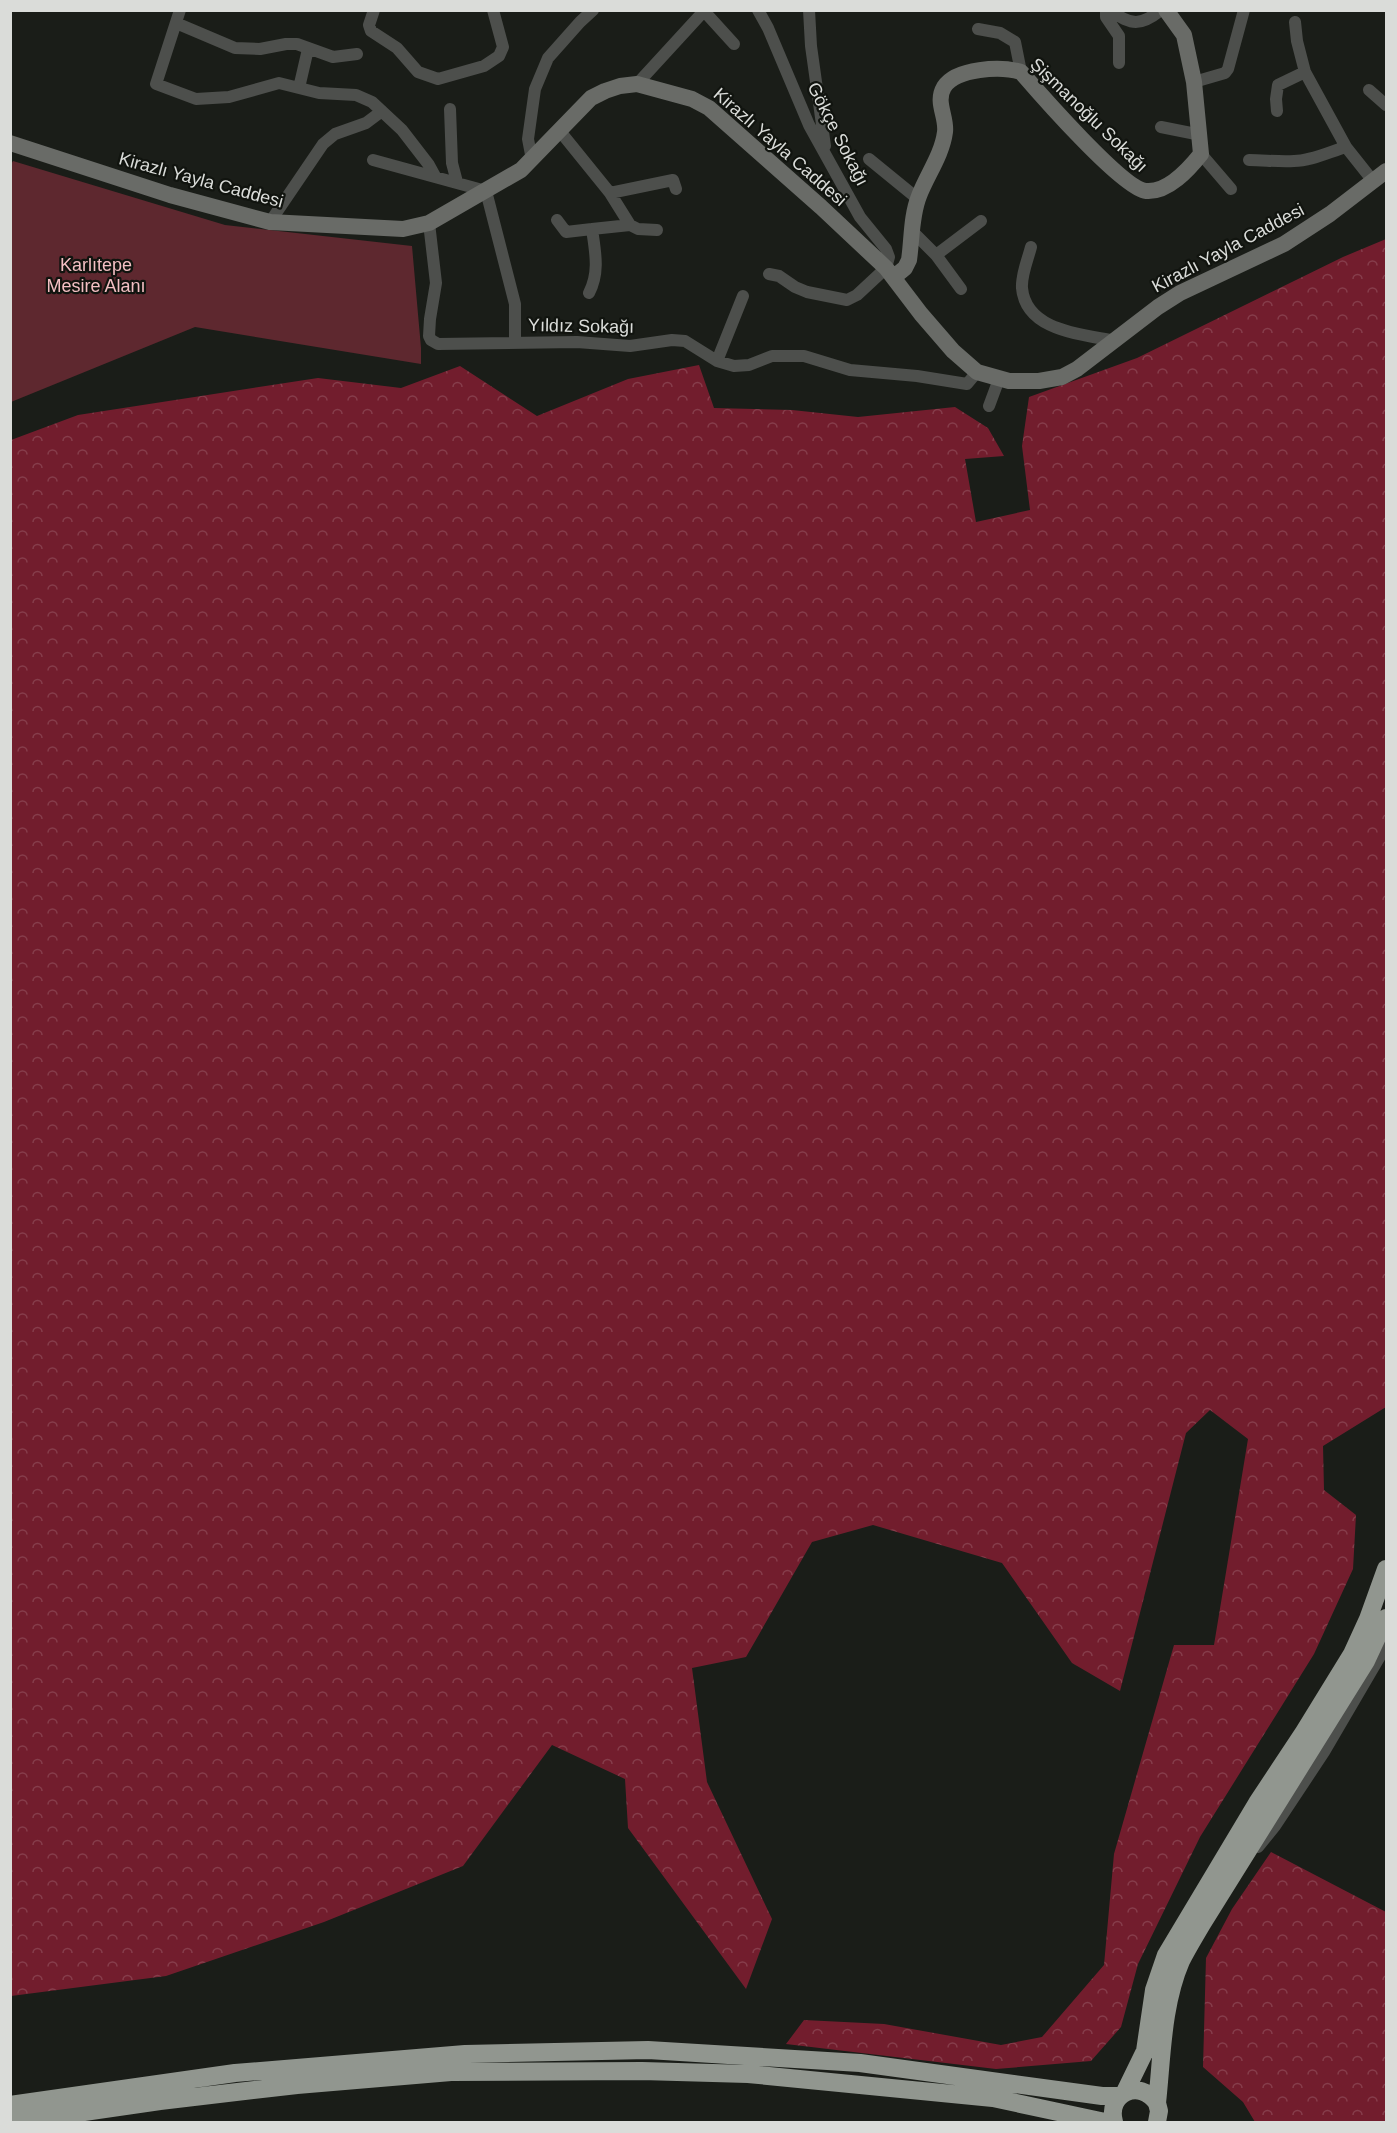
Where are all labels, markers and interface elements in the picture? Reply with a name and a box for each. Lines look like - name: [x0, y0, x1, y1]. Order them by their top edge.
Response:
- street label: Şişmanoğlu Sokağı: [1026, 54, 1152, 176]
- street label: Gökçe Sokağı: [803, 79, 873, 189]
- street label: Kirazlı Yayla Caddesi: [710, 84, 850, 210]
- street label: Kirazlı Yayla Caddesi: [117, 148, 285, 212]
- street label: Kirazlı Yayla Caddesi: [1149, 199, 1307, 297]
- park label: Karlıtepe Mesire Alanı: [46, 255, 146, 296]
- street label: Yıldız Sokağı: [528, 315, 634, 337]

